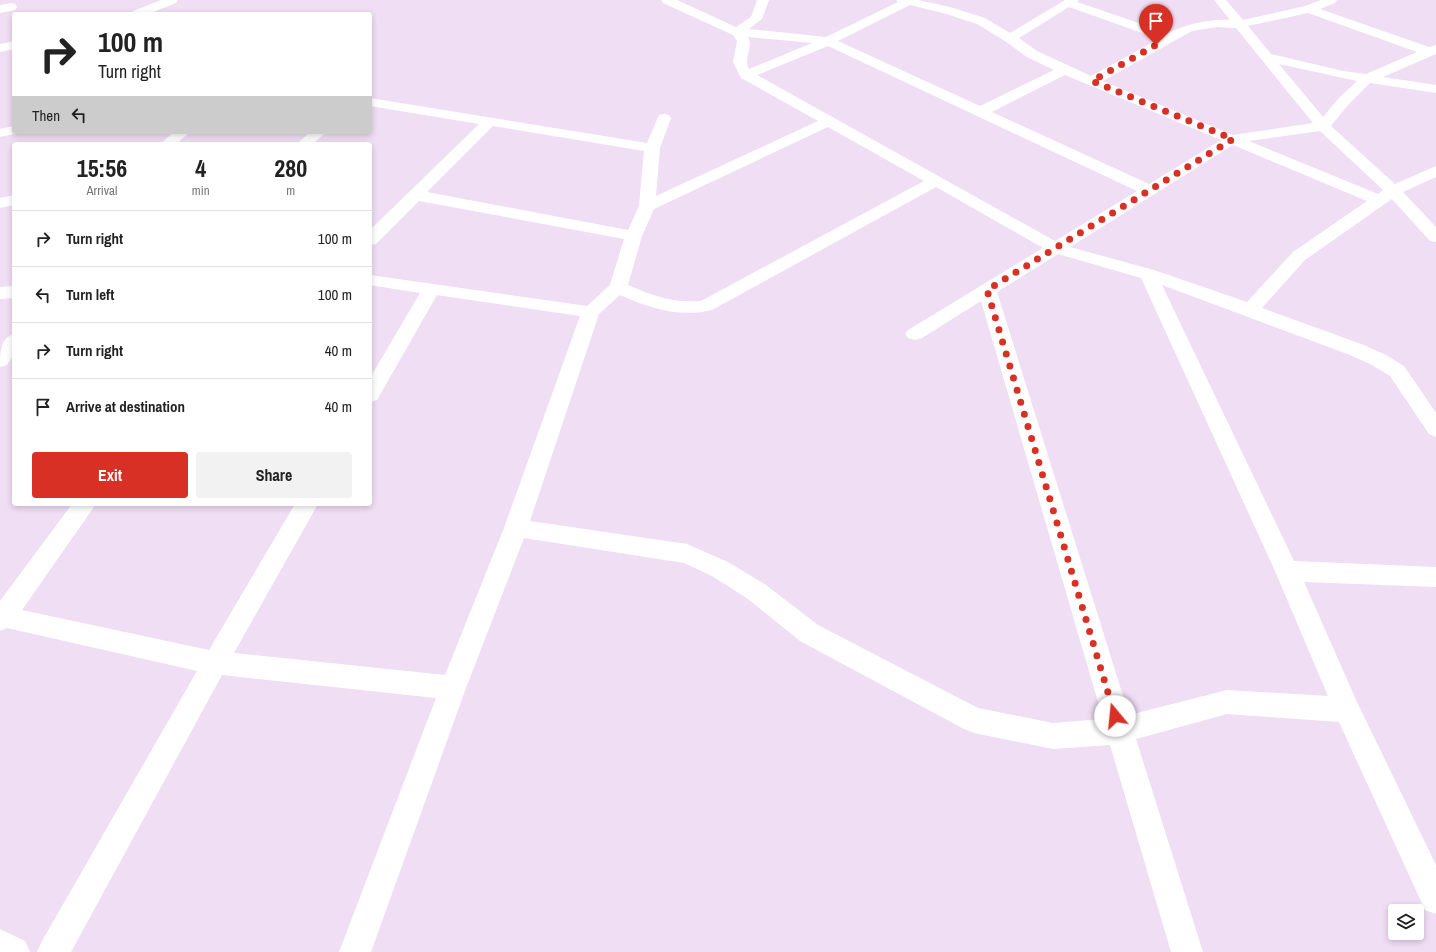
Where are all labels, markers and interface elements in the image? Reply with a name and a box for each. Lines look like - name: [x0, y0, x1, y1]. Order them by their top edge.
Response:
- pin: [1139, 4, 1173, 45]
- icon: arrive: [1145, 10, 1167, 32]
- text: 100 m: [98, 23, 163, 61]
- icon: right: [32, 28, 84, 80]
- text: Turn right: [98, 59, 161, 84]
- icon: left: [68, 104, 90, 126]
- text: Then: [32, 105, 60, 126]
- text: 15:56: [77, 152, 127, 184]
- text: 4: [195, 152, 206, 184]
- text: 280: [274, 152, 307, 184]
- text: Arrival: [87, 182, 117, 199]
- text: min: [192, 182, 210, 199]
- text: m: [286, 182, 295, 199]
- icon: right: [32, 228, 54, 250]
- text: Turn right: [66, 228, 123, 249]
- text: 100 m: [318, 228, 352, 249]
- icon: left: [32, 284, 54, 306]
- text: Turn left: [66, 284, 114, 305]
- text: 100 m: [318, 284, 352, 305]
- icon: right: [32, 340, 54, 362]
- text: Turn right: [66, 340, 123, 361]
- text: 40 m: [325, 340, 352, 361]
- icon: arrive: [32, 396, 54, 418]
- text: Arrive at destination: [66, 396, 185, 417]
- text: 40 m: [325, 396, 352, 417]
- button: Exit: [32, 452, 188, 498]
- button: Share: [196, 452, 352, 498]
- position arrow: [1094, 695, 1136, 737]
- map controls: [1388, 904, 1424, 940]
- button: layers: [1388, 904, 1424, 940]

